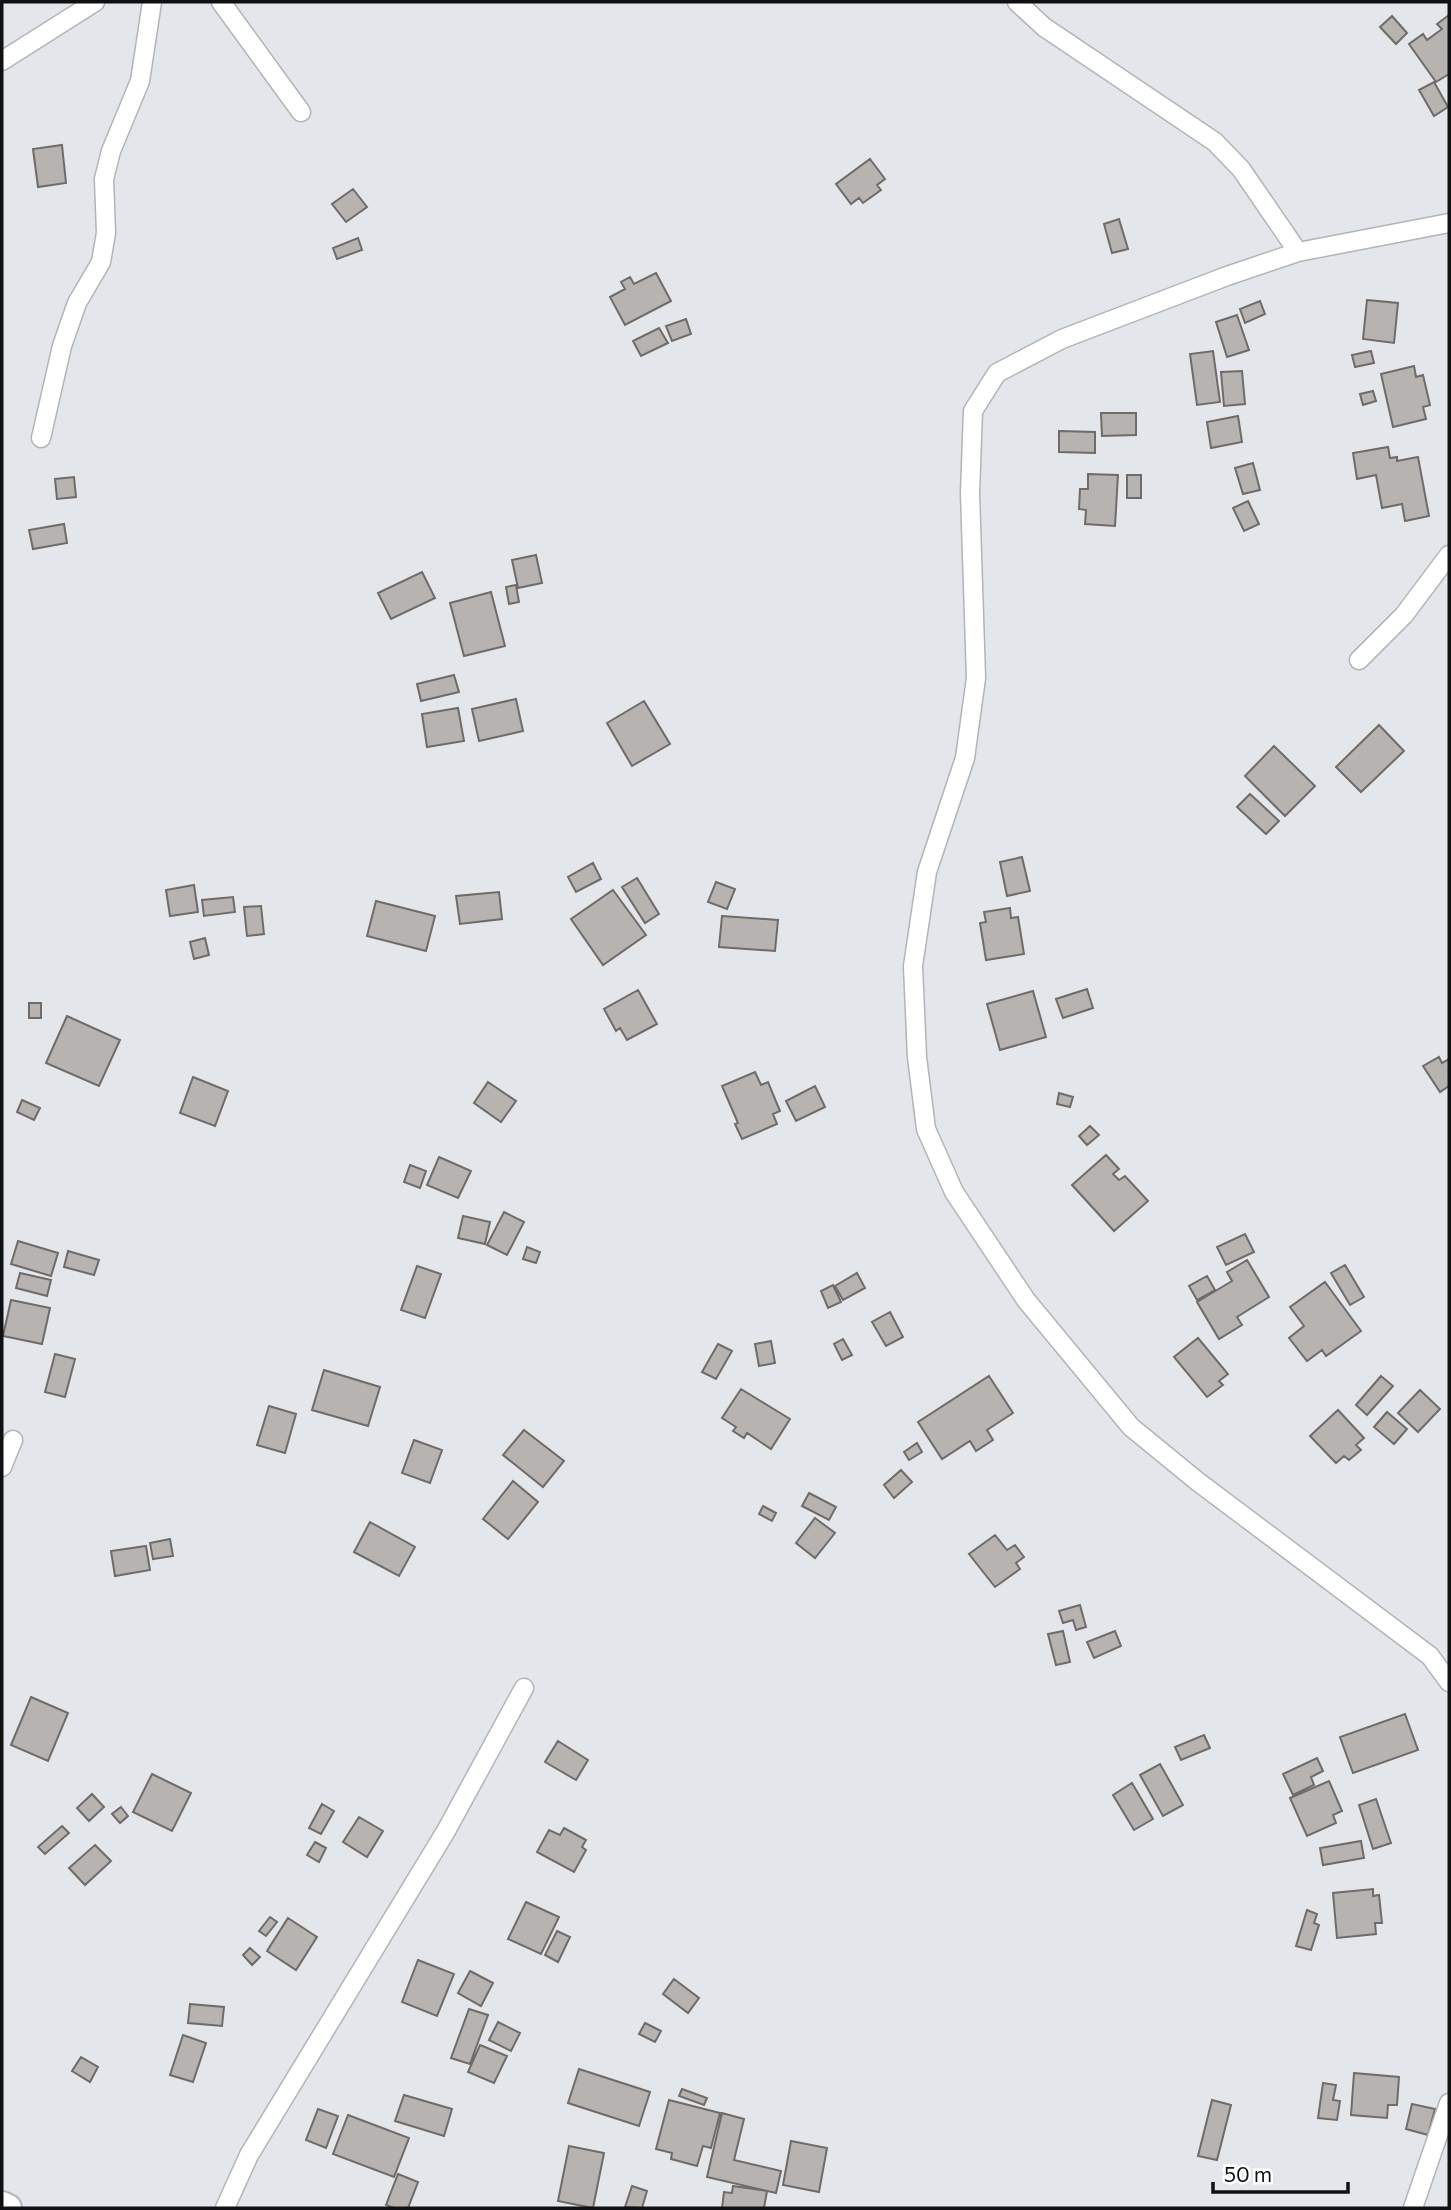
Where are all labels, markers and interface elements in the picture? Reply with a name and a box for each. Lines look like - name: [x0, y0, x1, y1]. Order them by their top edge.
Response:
- scale bar: [1213, 2150, 1348, 2194]
- text: 50 m: [1224, 2161, 1272, 2186]

